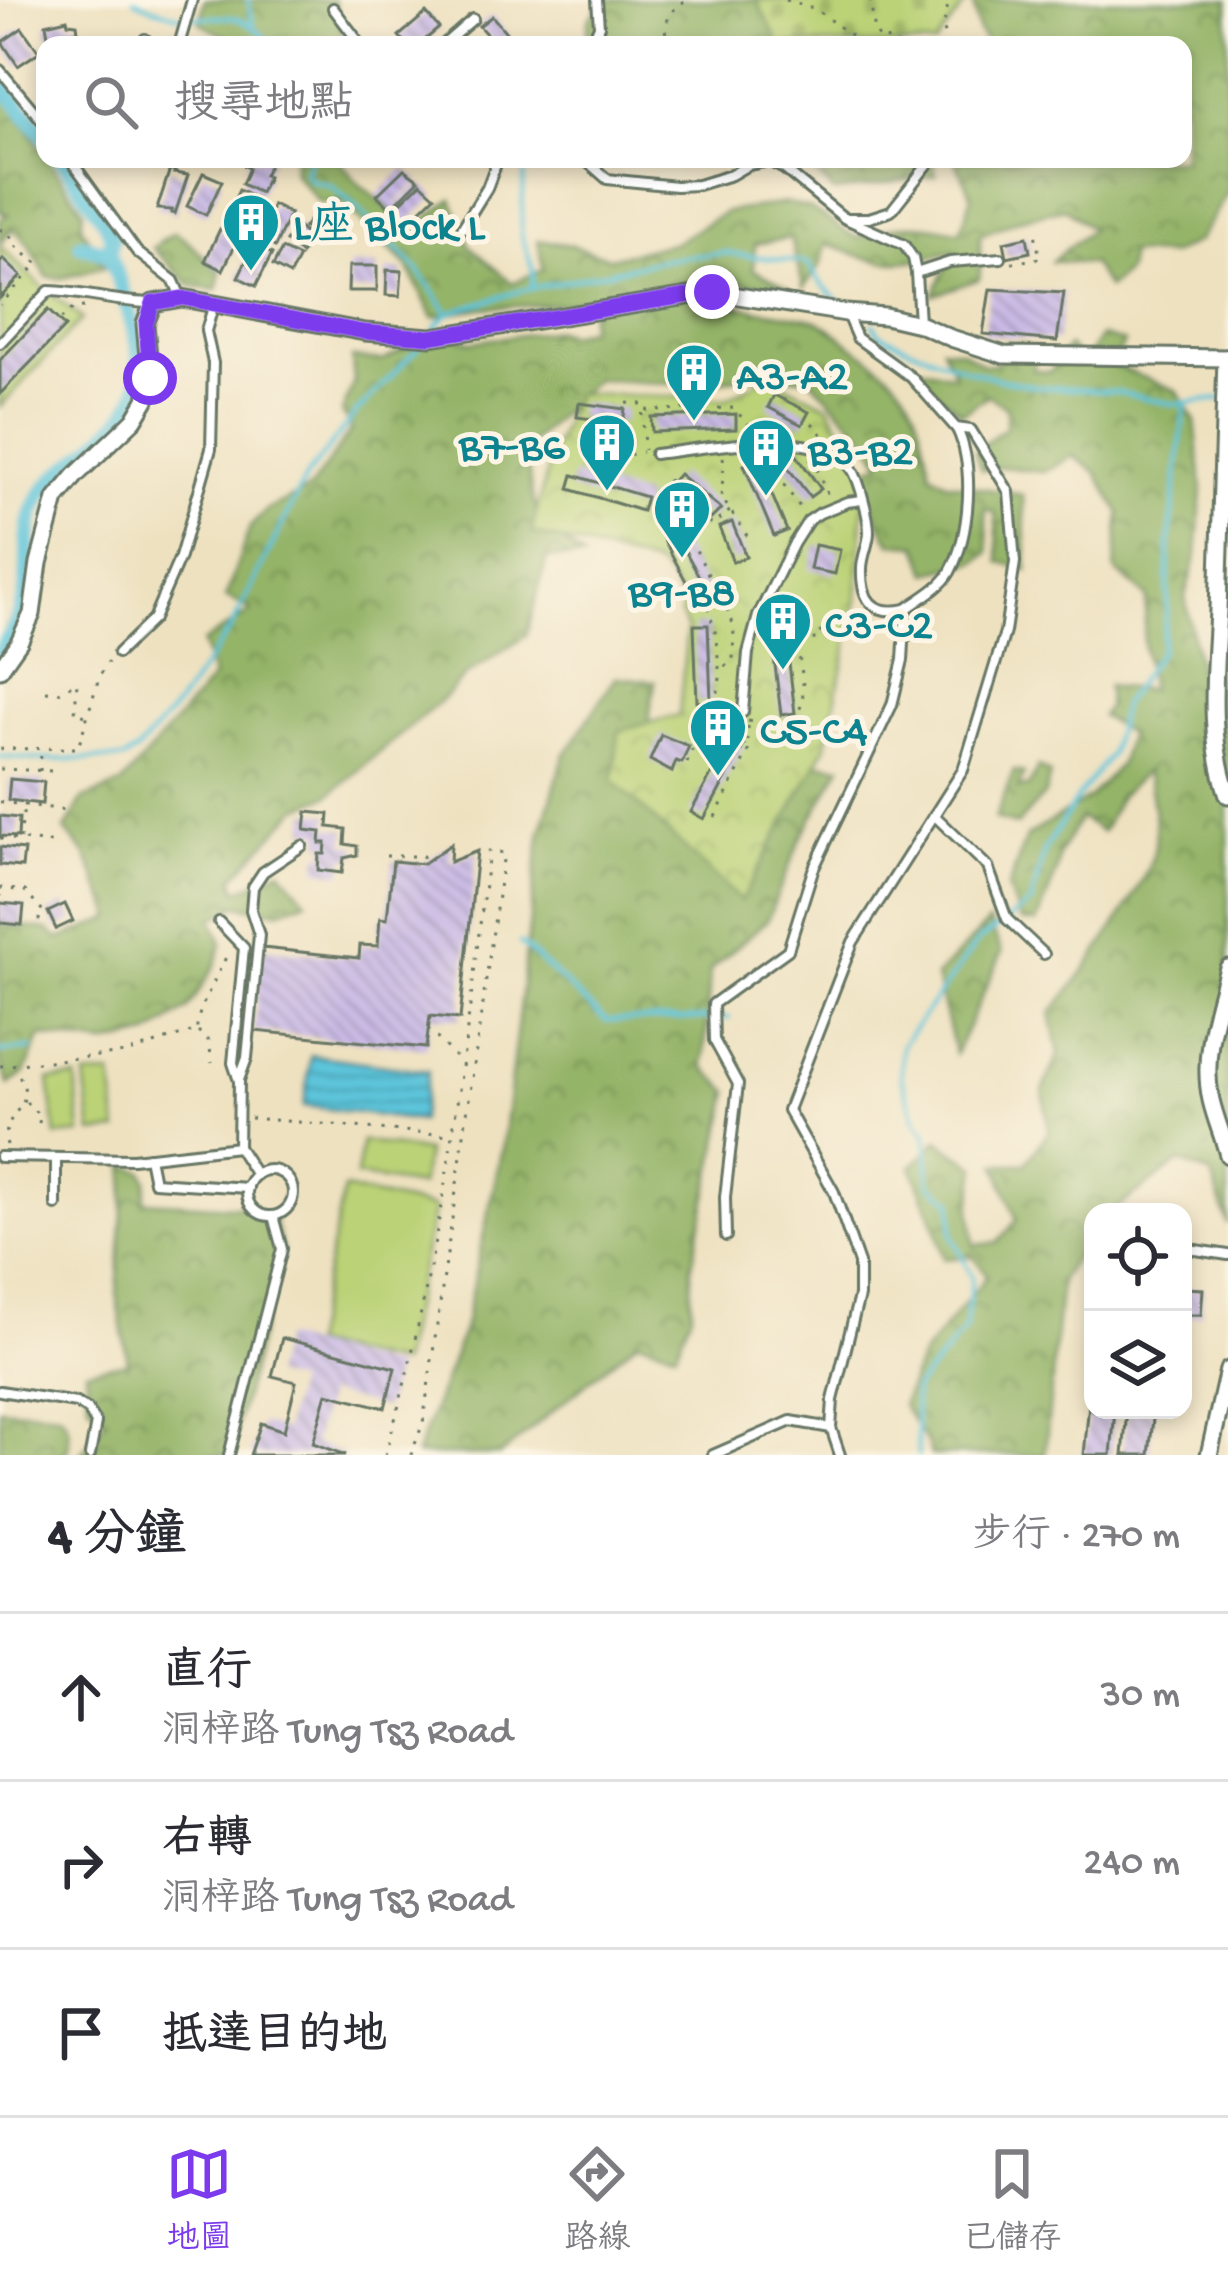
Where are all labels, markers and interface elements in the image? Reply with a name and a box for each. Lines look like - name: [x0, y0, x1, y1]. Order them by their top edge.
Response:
- search box: [36, 36, 1192, 168]
- icon: search: [78, 69, 144, 135]
- text: 搜尋地點: [174, 81, 354, 134]
- building icon: L座 Block L: [220, 191, 282, 273]
- place label: L座 Block L: [293, 201, 485, 256]
- route end: [685, 265, 739, 319]
- building icon: A3-A2: [663, 341, 725, 423]
- route start: [123, 351, 177, 405]
- place label: A3-A2: [736, 353, 849, 406]
- building icon: B7-B6: [576, 411, 638, 493]
- building icon: B3-B2: [735, 416, 797, 498]
- place label: B7-B6: [458, 423, 565, 476]
- place label: B3-B2: [807, 428, 914, 481]
- building icon: B9-B8: [651, 478, 713, 560]
- place label: B9-B8: [627, 569, 736, 622]
- building icon: C3-C2: [752, 590, 814, 672]
- place label: C3-C2: [825, 602, 933, 655]
- building icon: C5-C4: [687, 696, 749, 778]
- place label: C5-C4: [760, 708, 868, 761]
- map controls: [1084, 1203, 1192, 1419]
- button: locate: [1084, 1203, 1192, 1311]
- button: layers: [1084, 1311, 1192, 1419]
- text: 4 分鐘: [48, 1510, 186, 1570]
- text: 步行 · 270 m: [973, 1515, 1180, 1561]
- text: 直行: [162, 1648, 252, 1701]
- icon: ahead: [48, 1664, 114, 1730]
- text: 30 m: [1101, 1674, 1180, 1720]
- text: 洞梓路 Tung Tsz Road: [162, 1711, 512, 1757]
- text: 右轉: [162, 1816, 252, 1869]
- icon: right: [48, 1832, 114, 1898]
- text: 240 m: [1083, 1842, 1180, 1888]
- text: 洞梓路 Tung Tsz Road: [162, 1879, 512, 1925]
- icon: arrive: [48, 2000, 114, 2066]
- text: 抵達目的地: [162, 2012, 387, 2065]
- tab: 地圖: [166, 2141, 232, 2260]
- tab: 路線: [564, 2141, 630, 2260]
- tab: 已儲存: [963, 2141, 1062, 2260]

